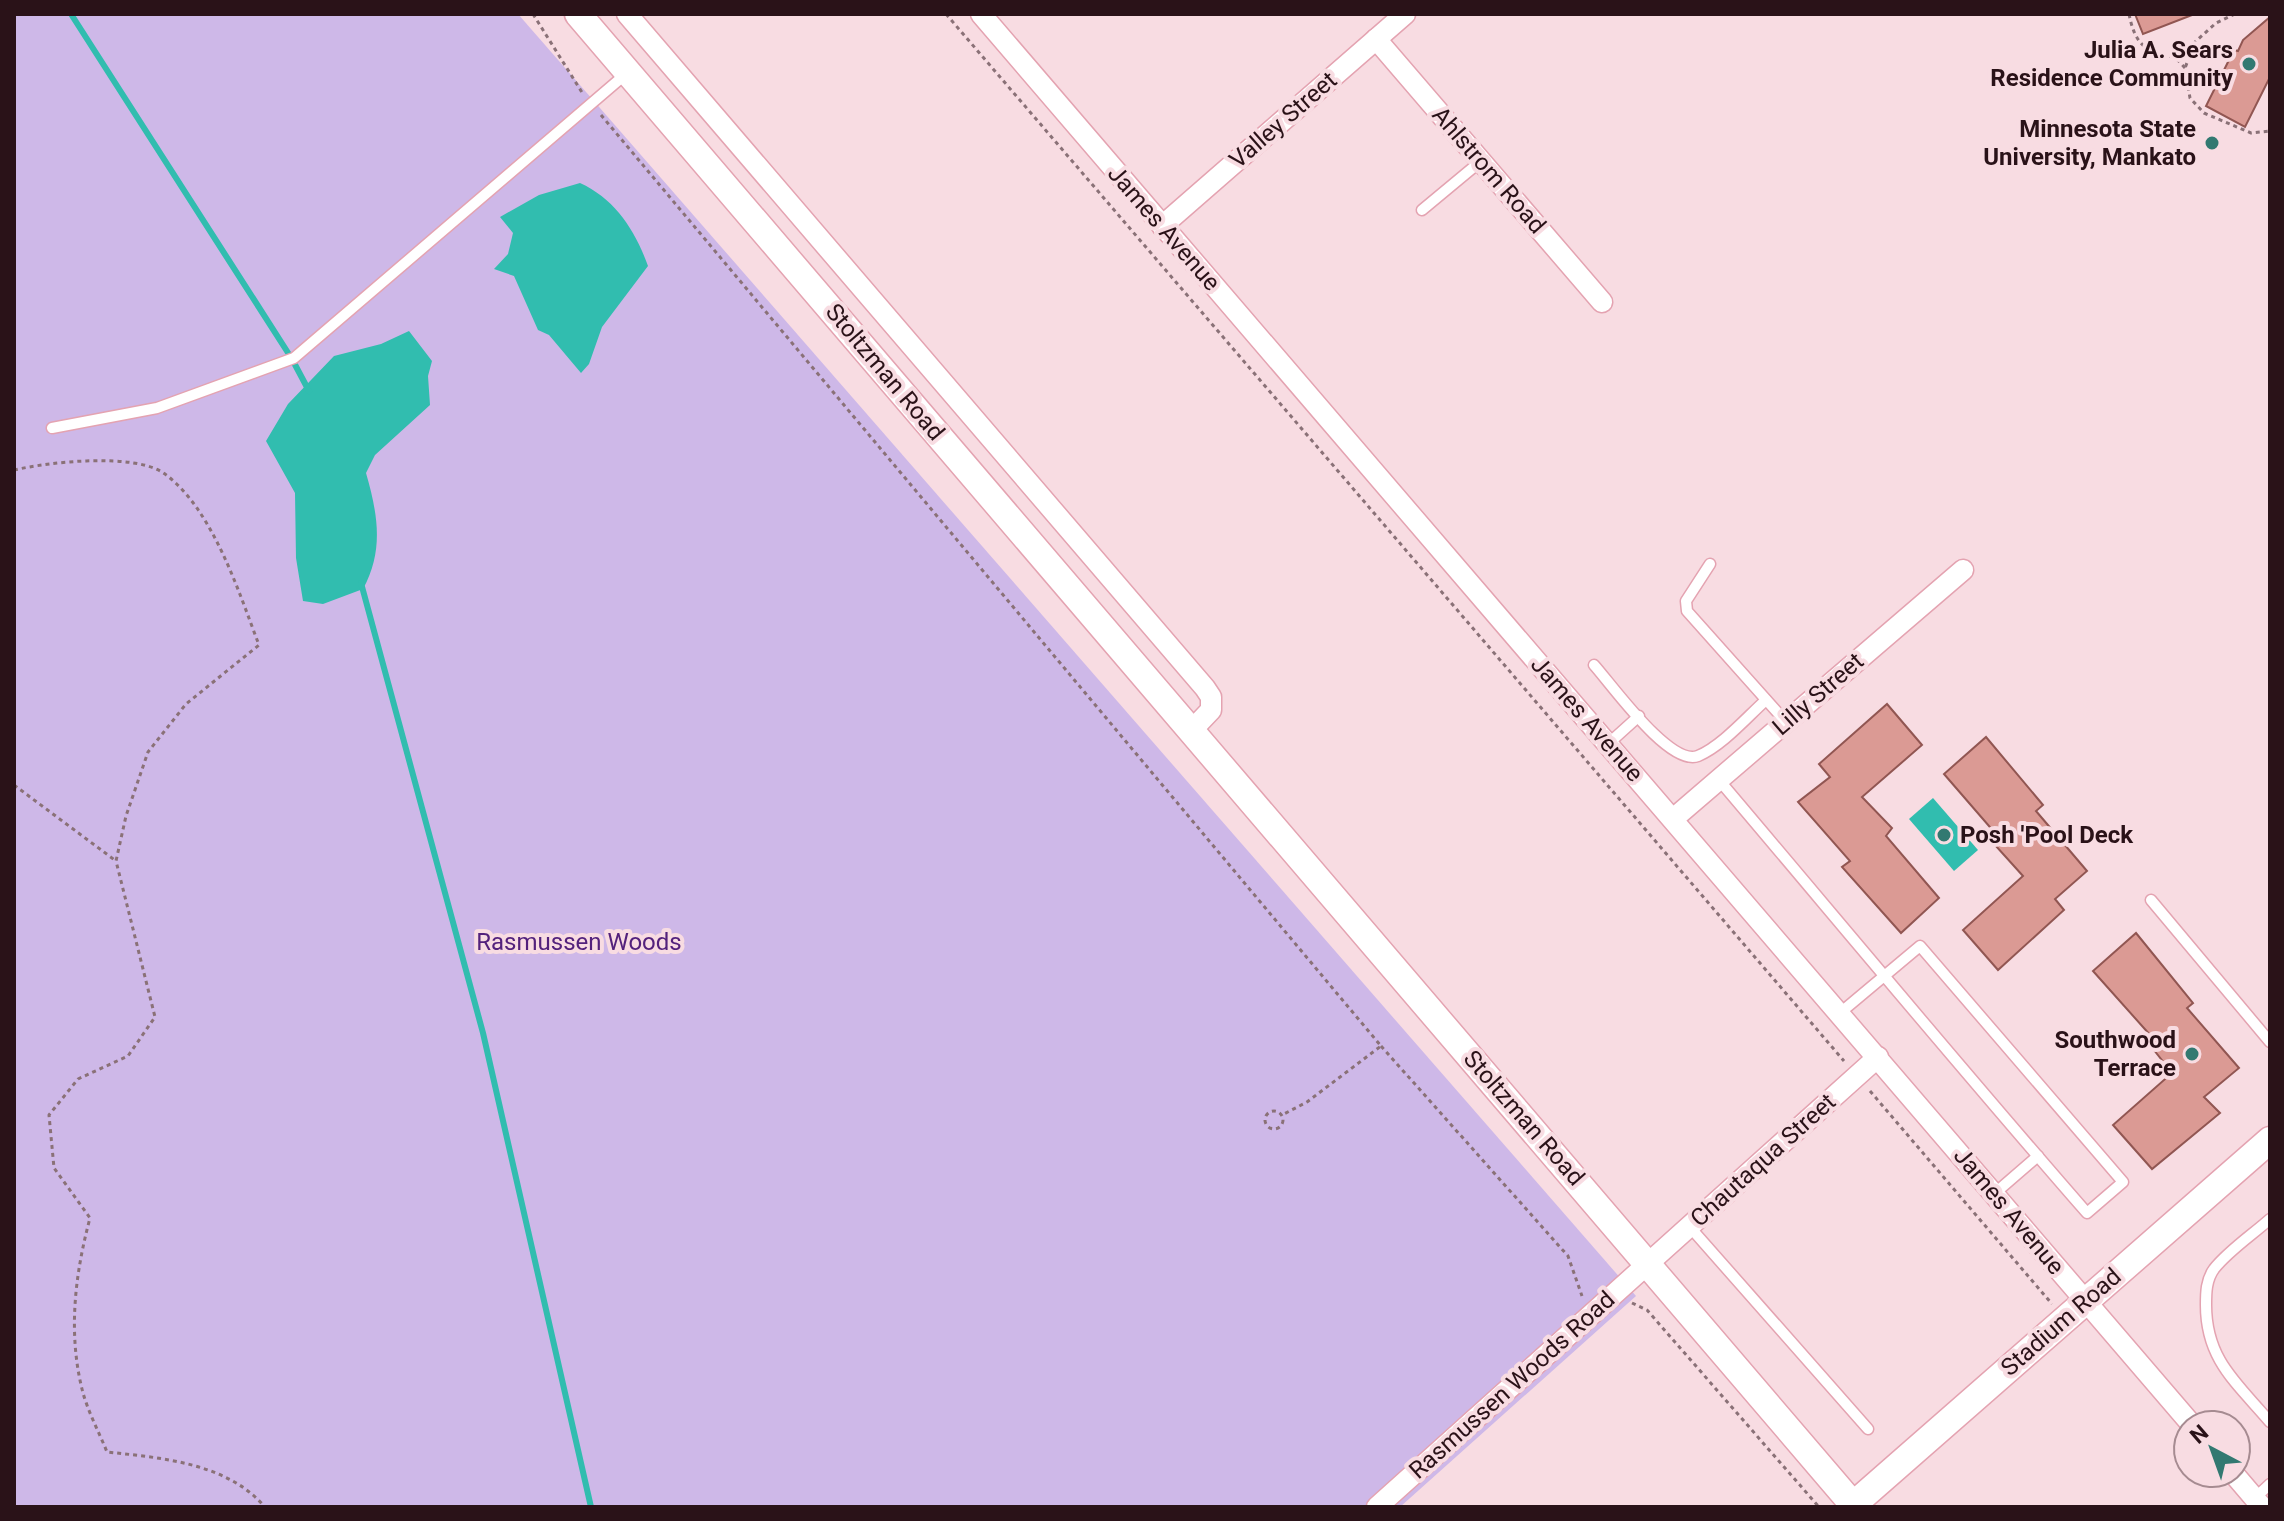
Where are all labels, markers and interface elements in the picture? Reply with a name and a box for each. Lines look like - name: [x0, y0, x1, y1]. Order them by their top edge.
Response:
- place label: Julia A. Sears Residence Community: [1990, 36, 2234, 92]
- marker: Julia A. Sears Residence Community: [2240, 55, 2258, 73]
- street label: Valley Street: [1224, 66, 1342, 174]
- street label: Ahlstrom Road: [1426, 101, 1552, 239]
- place label: Minnesota State University, Mankato: [1983, 115, 2196, 171]
- marker: Minnesota State University, Mankato: [2203, 134, 2221, 152]
- street label: James Avenue: [1102, 160, 1226, 296]
- street label: Stoltzman Road: [820, 298, 950, 446]
- street label: Lilly Street: [1767, 647, 1869, 741]
- street label: James Avenue: [1525, 651, 1649, 787]
- place label: Posh 'Pool Deck: [1960, 821, 2134, 849]
- marker: Posh 'Pool Deck: [1935, 826, 1953, 844]
- park label: Rasmussen Woods: [476, 928, 682, 956]
- place label: Southwood Terrace: [2054, 1026, 2176, 1082]
- street label: Stoltzman Road: [1458, 1045, 1590, 1191]
- marker: Southwood Terrace: [2183, 1045, 2201, 1063]
- street label: Chautaqua Street: [1685, 1088, 1841, 1232]
- street label: James Avenue: [1948, 1142, 2070, 1280]
- street label: Stadium Road: [1995, 1262, 2127, 1382]
- street label: Rasmussen Woods Road: [1404, 1285, 1620, 1485]
- north arrow: [2172, 1409, 2252, 1489]
- text: N: [2185, 1420, 2213, 1449]

